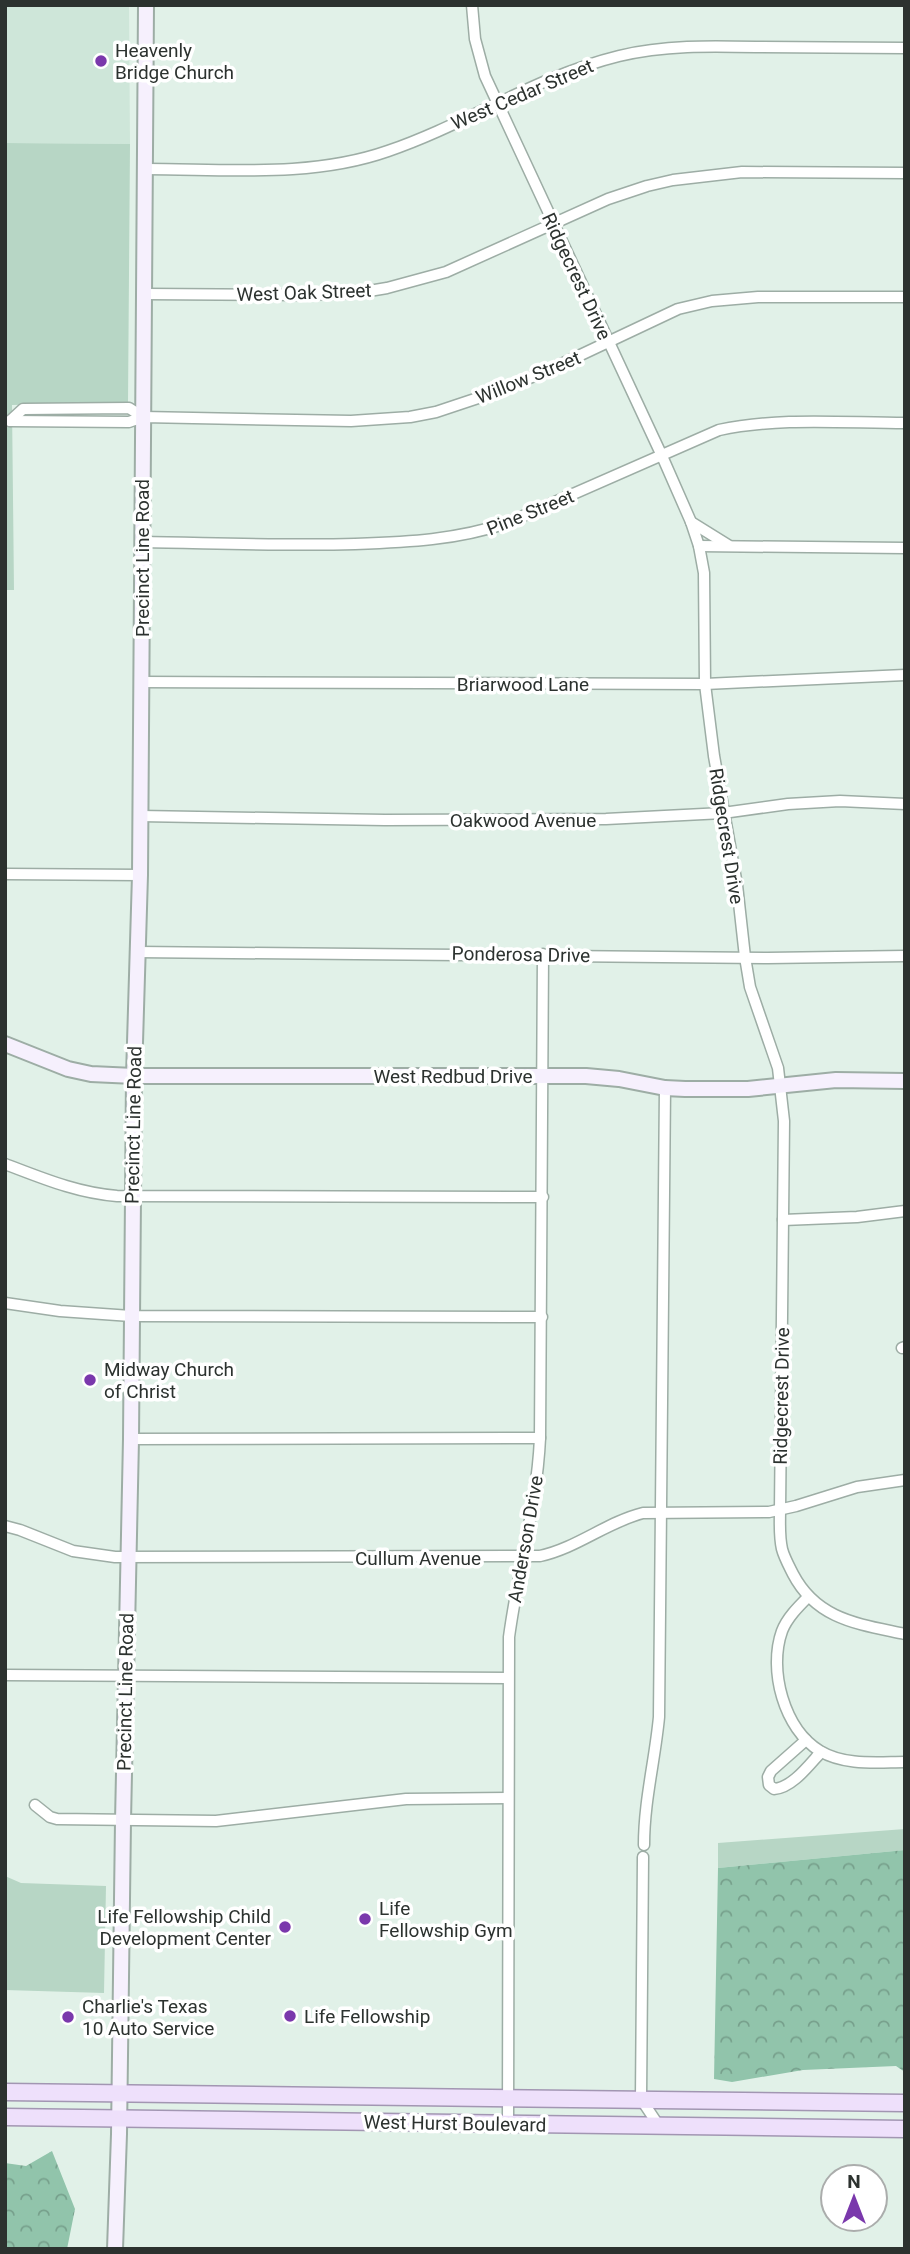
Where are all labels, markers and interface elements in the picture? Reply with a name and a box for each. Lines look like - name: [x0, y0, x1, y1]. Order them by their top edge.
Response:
- place label: Heavenly Bridge Church: [115, 39, 234, 84]
- marker: Heavenly Bridge Church: [93, 53, 109, 69]
- street label: West Cedar Street: [448, 54, 597, 135]
- street label: Ridgecrest Drive: [537, 209, 616, 343]
- street label: West Oak Street: [236, 279, 372, 306]
- street label: Willow Street: [473, 346, 584, 409]
- street label: Precinct Line Road: [131, 479, 154, 637]
- street label: Pine Street: [483, 485, 577, 540]
- street label: Briarwood Lane: [457, 673, 589, 696]
- street label: Ridgecrest Drive: [704, 766, 749, 906]
- street label: Oakwood Avenue: [450, 809, 596, 832]
- street label: Ponderosa Drive: [451, 942, 590, 967]
- street label: Precinct Line Road: [121, 1046, 146, 1204]
- street label: West Redbud Drive: [373, 1065, 533, 1088]
- street label: Ridgecrest Drive: [769, 1327, 794, 1465]
- place label: Midway Church of Christ: [104, 1358, 234, 1403]
- marker: Midway Church of Christ: [82, 1372, 98, 1388]
- street label: Anderson Drive: [503, 1474, 548, 1604]
- street label: Cullum Avenue: [355, 1547, 481, 1570]
- street label: Precinct Line Road: [113, 1613, 138, 1771]
- place label: Life Fellowship Gym: [379, 1897, 513, 1942]
- place label: Life Fellowship Child Development Center: [97, 1905, 272, 1950]
- marker: Life Fellowship Gym: [357, 1911, 373, 1927]
- marker: Life Fellowship Child Development Center: [277, 1919, 293, 1935]
- place label: Charlie's Texas 10 Auto Service: [82, 1995, 214, 2040]
- place label: Life Fellowship: [304, 2005, 430, 2028]
- marker: Life Fellowship: [282, 2008, 298, 2024]
- marker: Charlie's Texas 10 Auto Service: [60, 2009, 76, 2025]
- street label: West Hurst Boulevard: [363, 2110, 547, 2137]
- north arrow: [819, 2163, 889, 2233]
- text: N: [847, 2170, 861, 2193]

